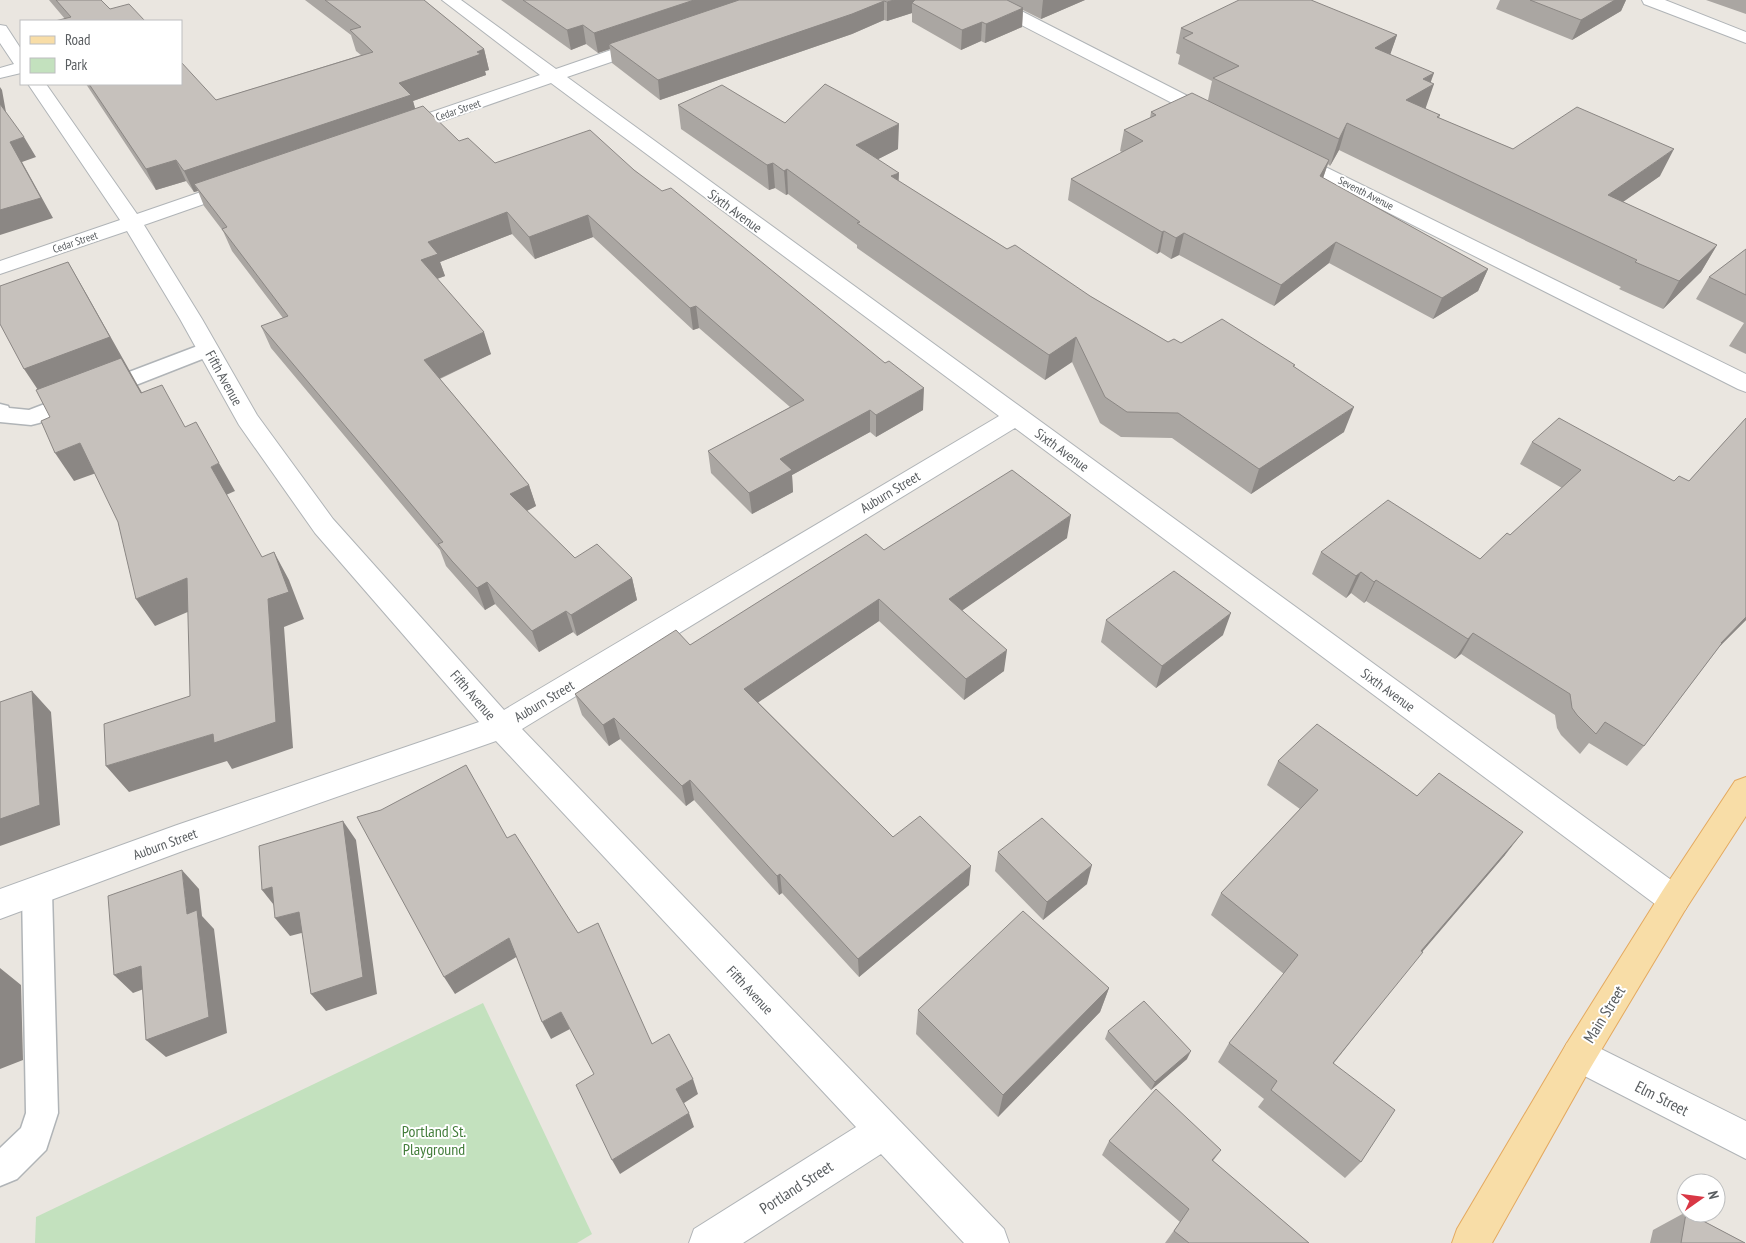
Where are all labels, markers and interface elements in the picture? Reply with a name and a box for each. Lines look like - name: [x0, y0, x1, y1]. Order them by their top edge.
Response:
- legend: [20, 20, 182, 85]
- text: Road: [65, 30, 91, 49]
- text: Park: [65, 55, 87, 74]
- street label: Cedar Street: [434, 96, 482, 124]
- street label: Seventh Avenue: [1336, 173, 1396, 213]
- street label: Sixth Avenue: [704, 185, 766, 237]
- street label: Cedar Street: [51, 228, 99, 256]
- street label: Fifth Avenue: [202, 347, 247, 409]
- street label: Sixth Avenue: [1031, 424, 1093, 476]
- street label: Auburn Street: [857, 467, 923, 517]
- street label: Sixth Avenue: [1357, 664, 1419, 716]
- street label: Fifth Avenue: [446, 666, 500, 724]
- street label: Auburn Street: [511, 676, 577, 726]
- street label: Auburn Street: [131, 824, 200, 864]
- street label: Fifth Avenue: [723, 962, 777, 1018]
- street label: Main Street: [1579, 981, 1630, 1046]
- street label: Elm Street: [1632, 1076, 1693, 1120]
- park label: Portland St. Playground: [402, 1121, 466, 1159]
- street label: Portland Street: [756, 1156, 837, 1218]
- north arrow: [1676, 1173, 1726, 1223]
- text: N: [1704, 1189, 1723, 1201]

